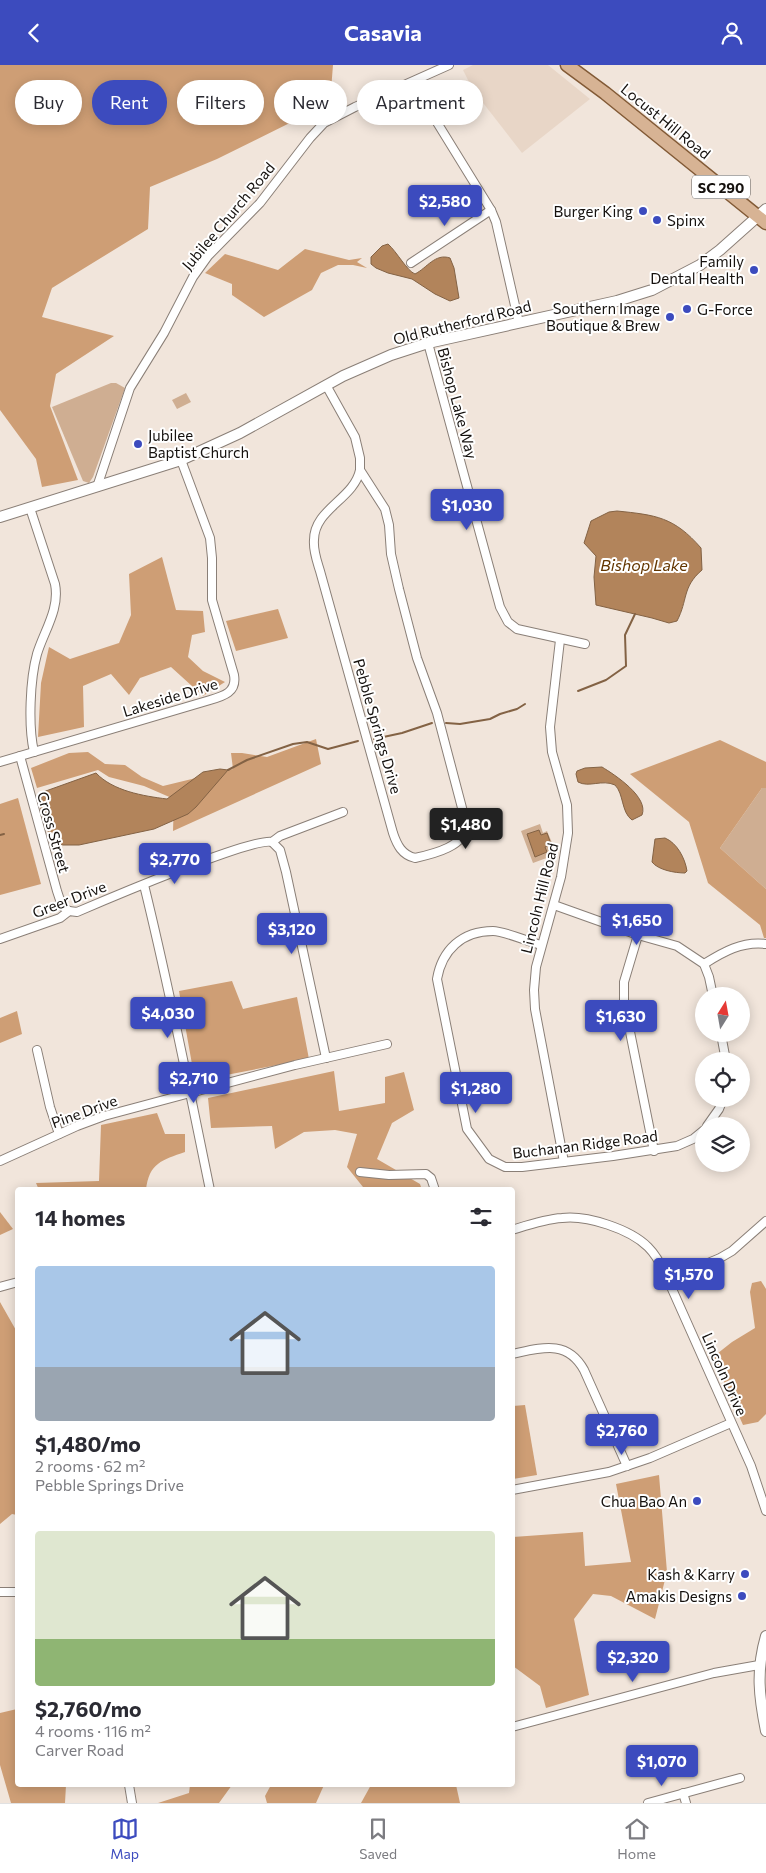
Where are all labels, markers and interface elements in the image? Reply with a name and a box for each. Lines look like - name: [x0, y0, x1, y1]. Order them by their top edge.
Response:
- icon: back: [20, 19, 48, 47]
- text: Casavia: [344, 19, 422, 46]
- icon: person: [718, 19, 746, 47]
- street label: Locust Hill Road: [618, 79, 714, 163]
- chip: Buy: [15, 80, 82, 125]
- chip: Rent: [92, 80, 167, 125]
- chip: Filters: [177, 80, 264, 125]
- chip: New: [274, 80, 347, 125]
- chip: Apartment: [357, 80, 483, 125]
- street label: Jubilee Church Road: [178, 159, 278, 273]
- road number: SC 290: [692, 175, 750, 199]
- pin: $2,580: [404, 185, 486, 227]
- text: $2,580: [419, 191, 471, 210]
- place label: Burger King: [554, 202, 633, 220]
- marker: Burger King: [637, 205, 649, 217]
- place label: Spinx: [667, 211, 705, 229]
- marker: Spinx: [651, 214, 663, 226]
- place label: Family Dental Health: [650, 252, 744, 287]
- marker: Family Dental Health: [748, 264, 760, 276]
- street label: Old Rutherford Road: [391, 296, 533, 348]
- place label: Southern Image Boutique & Brew: [546, 299, 660, 334]
- place label: G-Force: [697, 300, 753, 318]
- marker: G-Force: [681, 303, 693, 315]
- marker: Southern Image Boutique & Brew: [664, 311, 676, 323]
- street label: Bishop Lake Way: [434, 345, 482, 461]
- place label: Jubilee Baptist Church: [148, 426, 249, 461]
- marker: Jubilee Baptist Church: [132, 438, 144, 450]
- pin: $1,030: [426, 489, 508, 531]
- text: $1,030: [442, 495, 492, 514]
- water label: Bishop Lake: [600, 555, 688, 574]
- street label: Pebble Springs Drive: [350, 656, 406, 796]
- street label: Lakeside Drive: [120, 674, 220, 720]
- street label: Cross Street: [34, 789, 74, 875]
- pin: $1,480: [425, 807, 507, 850]
- text: $1,480: [441, 814, 491, 833]
- street label: Lincoln Hill Road: [517, 841, 561, 955]
- pin: $2,770: [134, 843, 216, 885]
- text: $2,770: [150, 849, 200, 868]
- street label: Greer Drive: [30, 877, 109, 921]
- pin: $1,650: [596, 903, 678, 946]
- text: $1,650: [612, 910, 662, 929]
- pin: $3,120: [251, 913, 333, 955]
- text: $3,120: [268, 919, 316, 938]
- north arrow: [695, 987, 750, 1043]
- map controls: [695, 987, 750, 1172]
- pin: $4,030: [127, 997, 209, 1039]
- pin: $1,630: [580, 999, 662, 1042]
- text: $4,030: [141, 1003, 195, 1022]
- text: $1,630: [596, 1006, 646, 1025]
- button: locate: [695, 1052, 750, 1107]
- pin: $2,710: [153, 1061, 235, 1104]
- text: $2,710: [170, 1068, 218, 1087]
- pin: $1,280: [435, 1071, 517, 1114]
- text: $1,280: [451, 1078, 501, 1097]
- street label: Pine Drive: [49, 1091, 120, 1131]
- button: layers: [695, 1117, 750, 1172]
- street label: Buchanan Ridge Road: [511, 1126, 659, 1162]
- icon: filters: [467, 1203, 495, 1231]
- text: 14 homes: [35, 1205, 125, 1230]
- pin: $1,570: [648, 1257, 730, 1300]
- text: $1,570: [664, 1264, 714, 1283]
- icon: home: [220, 1298, 310, 1388]
- street label: Lincoln Drive: [699, 1330, 751, 1418]
- pin: $2,760: [581, 1413, 663, 1456]
- text: $2,760: [596, 1420, 648, 1439]
- text: $1,480/mo: [35, 1431, 141, 1456]
- text: 2 rooms · 62 m²: [35, 1456, 145, 1475]
- text: Pebble Springs Drive: [35, 1475, 184, 1494]
- place label: Chua Bao An: [601, 1492, 687, 1510]
- marker: Chua Bao An: [691, 1495, 703, 1507]
- icon: home: [220, 1563, 310, 1653]
- place label: Kash & Karry: [647, 1565, 735, 1583]
- marker: Kash & Karry: [739, 1568, 751, 1580]
- place label: Amakis Designs: [626, 1587, 732, 1605]
- marker: Amakis Designs: [736, 1590, 748, 1602]
- pin: $2,320: [592, 1641, 674, 1683]
- text: $2,320: [607, 1647, 659, 1666]
- text: $2,760/mo: [35, 1696, 142, 1721]
- text: 4 rooms · 116 m²: [35, 1721, 151, 1740]
- text: Carver Road: [35, 1740, 124, 1759]
- pin: $1,070: [621, 1745, 703, 1787]
- text: $1,070: [637, 1751, 687, 1770]
- tab: Map: [110, 1815, 139, 1862]
- tab: Saved: [359, 1815, 397, 1862]
- tab: Home: [617, 1815, 656, 1862]

